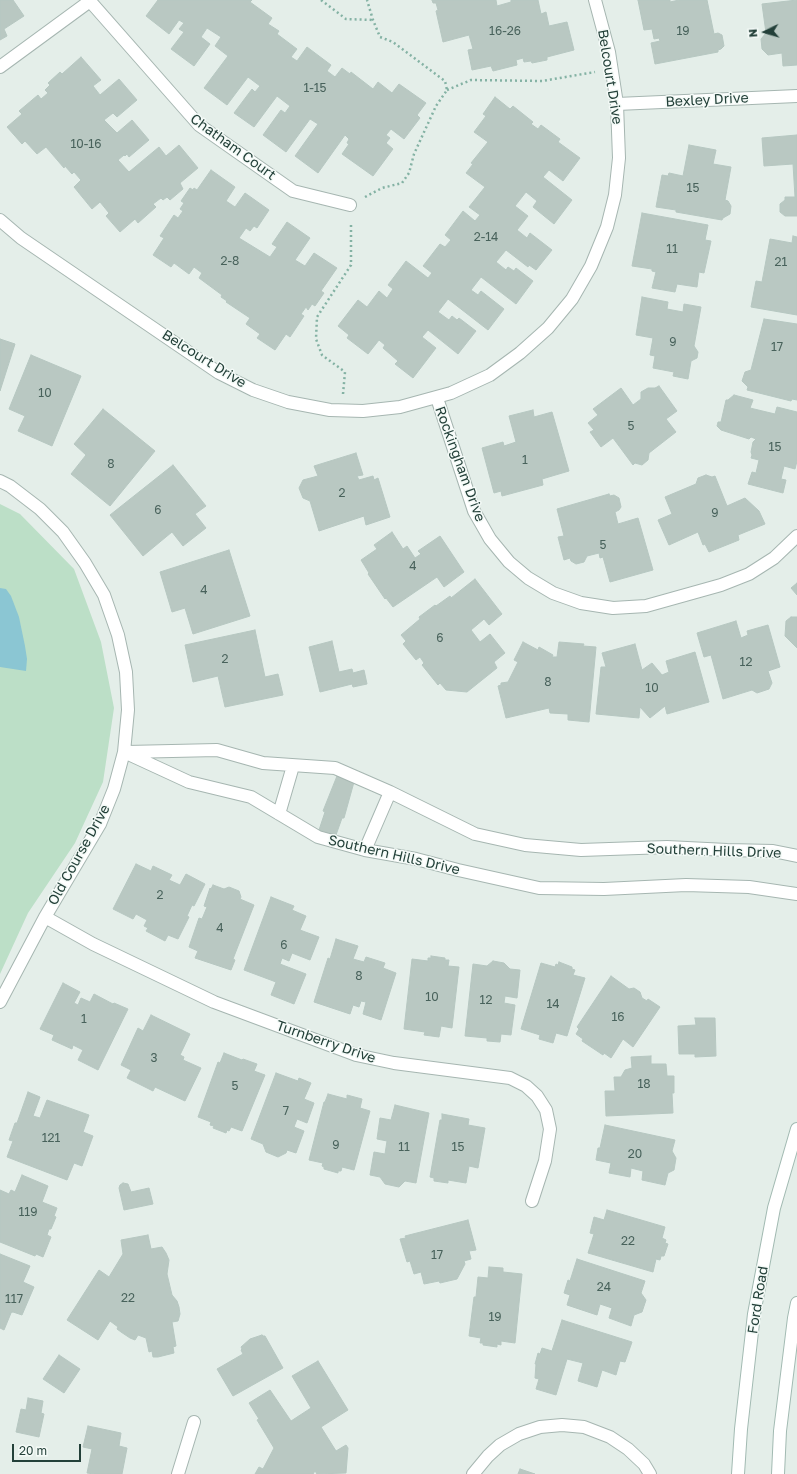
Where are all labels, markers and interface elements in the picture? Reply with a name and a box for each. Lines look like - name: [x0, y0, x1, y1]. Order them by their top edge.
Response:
- north arrow: [745, 12, 785, 52]
- house number: 16-26: [489, 24, 521, 38]
- house number: 19: [676, 24, 690, 38]
- street label: Belcourt Drive: [594, 28, 626, 126]
- text: N: [746, 28, 759, 38]
- house number: 1-15: [303, 81, 327, 95]
- street label: Bexley Drive: [665, 89, 749, 111]
- street label: Chatham Court: [187, 110, 279, 184]
- house number: 10-16: [71, 137, 101, 151]
- house number: 15: [687, 181, 699, 195]
- house number: 2-14: [474, 230, 498, 244]
- house number: 11: [666, 242, 678, 256]
- house number: 2-8: [221, 254, 239, 268]
- house number: 21: [775, 255, 787, 269]
- street label: Belcourt Drive: [159, 326, 249, 392]
- house number: 9: [669, 335, 677, 349]
- house number: 17: [771, 340, 783, 354]
- house number: 10: [38, 386, 52, 400]
- street label: Rockingham Drive: [431, 404, 489, 524]
- house number: 5: [628, 419, 634, 433]
- house number: 15: [769, 440, 781, 454]
- house number: 1: [522, 453, 528, 467]
- house number: 8: [107, 457, 115, 471]
- house number: 2: [339, 486, 345, 500]
- house number: 6: [154, 503, 162, 517]
- house number: 9: [711, 506, 719, 520]
- house number: 5: [600, 538, 606, 552]
- house number: 4: [409, 559, 417, 573]
- house number: 4: [200, 583, 208, 597]
- house number: 6: [436, 631, 444, 645]
- house number: 2: [222, 652, 228, 666]
- house number: 12: [740, 655, 752, 669]
- house number: 8: [544, 675, 552, 689]
- house number: 10: [645, 681, 659, 695]
- street label: Old Course Drive: [44, 802, 114, 908]
- street label: Southern Hills Drive: [326, 832, 462, 878]
- street label: Southern Hills Drive: [646, 840, 782, 862]
- house number: 2: [157, 888, 163, 902]
- house number: 4: [216, 921, 224, 935]
- house number: 6: [280, 938, 288, 952]
- house number: 8: [355, 969, 363, 983]
- house number: 10: [425, 990, 439, 1004]
- house number: 12: [480, 993, 492, 1007]
- house number: 14: [546, 997, 560, 1011]
- house number: 16: [611, 1010, 625, 1024]
- house number: 1: [81, 1012, 87, 1026]
- street label: Turnberry Drive: [274, 1017, 378, 1067]
- house number: 3: [150, 1051, 158, 1065]
- house number: 18: [637, 1077, 651, 1091]
- house number: 5: [232, 1079, 238, 1093]
- house number: 7: [283, 1104, 289, 1118]
- house number: 121: [42, 1131, 60, 1145]
- house number: 9: [332, 1138, 340, 1152]
- house number: 11: [398, 1140, 410, 1154]
- house number: 15: [452, 1140, 464, 1154]
- house number: 20: [628, 1147, 642, 1161]
- house number: 119: [19, 1205, 37, 1219]
- house number: 22: [621, 1234, 635, 1248]
- house number: 17: [431, 1248, 443, 1262]
- street label: Ford Road: [744, 1265, 772, 1335]
- house number: 24: [597, 1280, 611, 1294]
- house number: 22: [121, 1291, 135, 1305]
- house number: 117: [5, 1292, 23, 1306]
- house number: 19: [488, 1310, 502, 1324]
- scale bar: [14, 1436, 83, 1462]
- text: 20 m: [19, 1443, 47, 1458]

